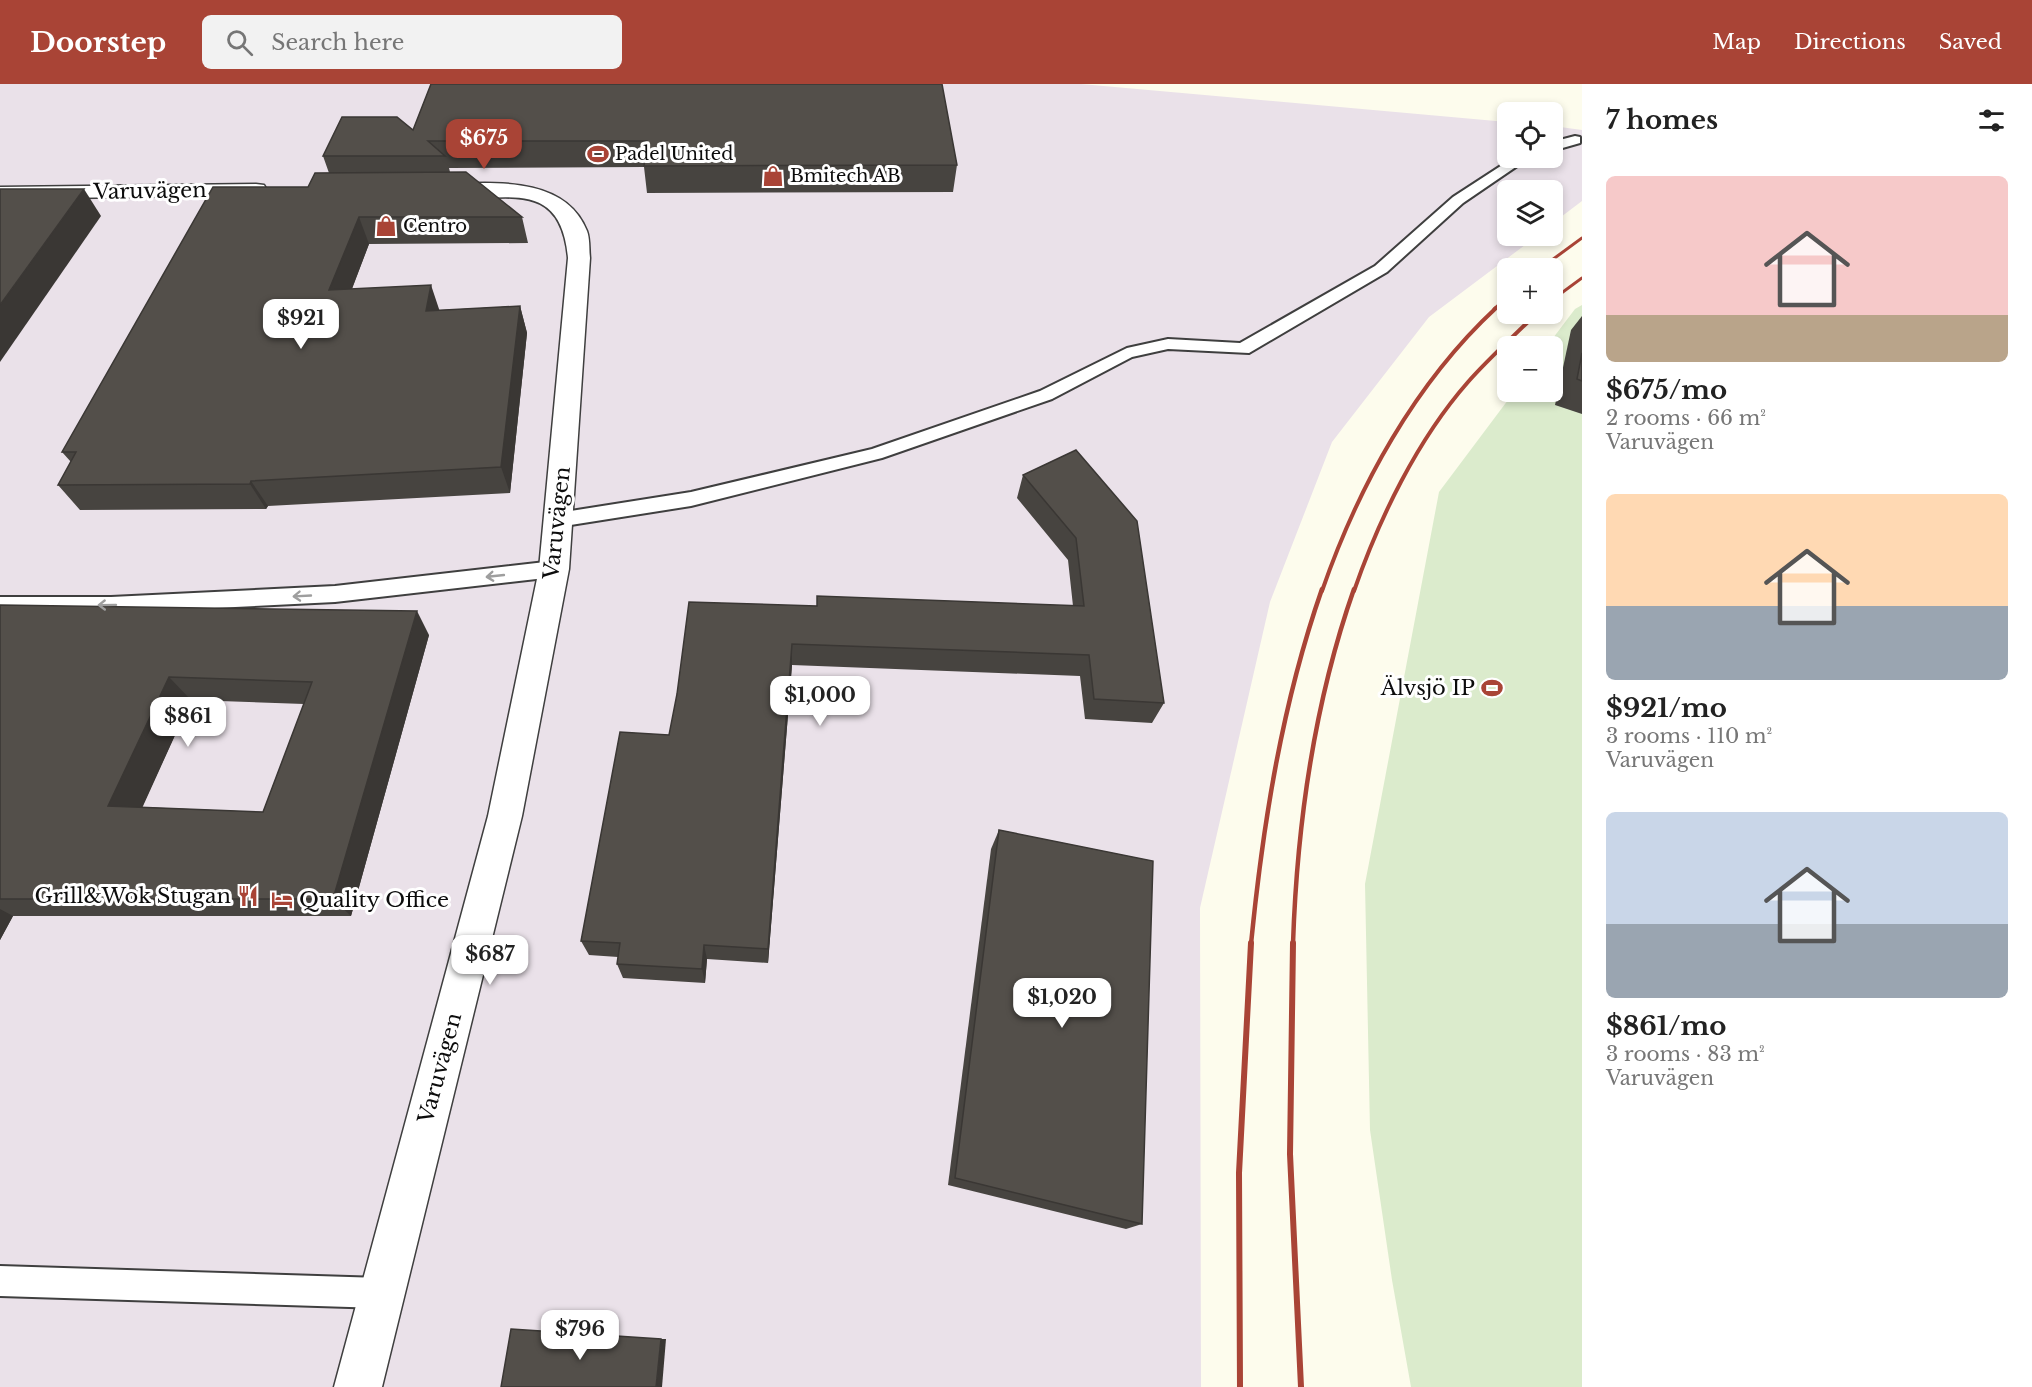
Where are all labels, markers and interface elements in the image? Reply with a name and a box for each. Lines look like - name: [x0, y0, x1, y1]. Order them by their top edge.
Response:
- search box: [202, 15, 622, 69]
- text: Doorstep: [30, 25, 166, 60]
- icon: search: [223, 26, 256, 59]
- text: Search here: [271, 29, 404, 56]
- text: Map: [1712, 29, 1761, 55]
- text: Directions: [1794, 29, 1906, 55]
- text: Saved: [1939, 29, 2002, 55]
- map controls: [1497, 102, 1563, 402]
- button: locate: [1497, 102, 1563, 168]
- text: 7 homes: [1606, 104, 1718, 136]
- icon: filters: [1975, 104, 2008, 137]
- pin: $675: [448, 119, 520, 170]
- text: $675: [460, 126, 508, 150]
- sports icon: Padel United: [586, 142, 610, 166]
- place label: Padel United: [615, 143, 733, 165]
- shop icon: Bmitech AB: [761, 164, 785, 188]
- place label: Bmitech AB: [790, 165, 901, 187]
- street label: Varuvägen: [92, 177, 207, 205]
- button: layers: [1497, 180, 1563, 246]
- shop icon: Centro: [374, 214, 398, 238]
- place label: Centro: [403, 215, 467, 237]
- icon: home: [1753, 215, 1861, 323]
- button: +: [1497, 258, 1563, 324]
- pin: $921: [265, 299, 337, 350]
- text: $921: [277, 306, 325, 330]
- button: −: [1497, 336, 1563, 402]
- text: $675/mo: [1606, 374, 1727, 406]
- text: 2 rooms · 66 m²: [1606, 406, 1766, 430]
- text: Varuvägen: [1606, 430, 1714, 454]
- street label: Varuvägen: [538, 465, 576, 582]
- icon: home: [1753, 533, 1861, 641]
- one-way arrow: [486, 571, 506, 582]
- one-way arrow: [292, 590, 312, 601]
- one-way arrow: [97, 599, 117, 611]
- place label: Älvsjö IP: [1380, 675, 1475, 701]
- pin: $1,000: [771, 676, 869, 727]
- sports icon: Älvsjö IP: [1480, 676, 1504, 700]
- text: $1,000: [784, 683, 856, 707]
- text: $921/mo: [1606, 692, 1727, 724]
- pin: $861: [152, 697, 224, 748]
- text: $861: [164, 704, 212, 728]
- text: 3 rooms · 110 m²: [1606, 724, 1772, 748]
- text: Varuvägen: [1606, 748, 1714, 772]
- icon: home: [1753, 851, 1861, 959]
- place label: Grill&Wok Stugan: [35, 883, 231, 909]
- restaurant icon: Grill&Wok Stugan: [236, 884, 260, 908]
- place label: Quality Office: [299, 887, 449, 913]
- hotel icon: Quality Office: [270, 888, 294, 912]
- pin: $687: [454, 935, 526, 986]
- text: $687: [465, 942, 515, 966]
- pin: $1,020: [1013, 978, 1111, 1029]
- text: $1,020: [1027, 985, 1097, 1009]
- street label: Varuvägen: [413, 1010, 467, 1127]
- text: $861/mo: [1606, 1010, 1726, 1042]
- text: 3 rooms · 83 m²: [1606, 1042, 1765, 1066]
- text: Varuvägen: [1606, 1066, 1714, 1090]
- pin: $796: [544, 1310, 616, 1361]
- text: $796: [555, 1317, 605, 1341]

